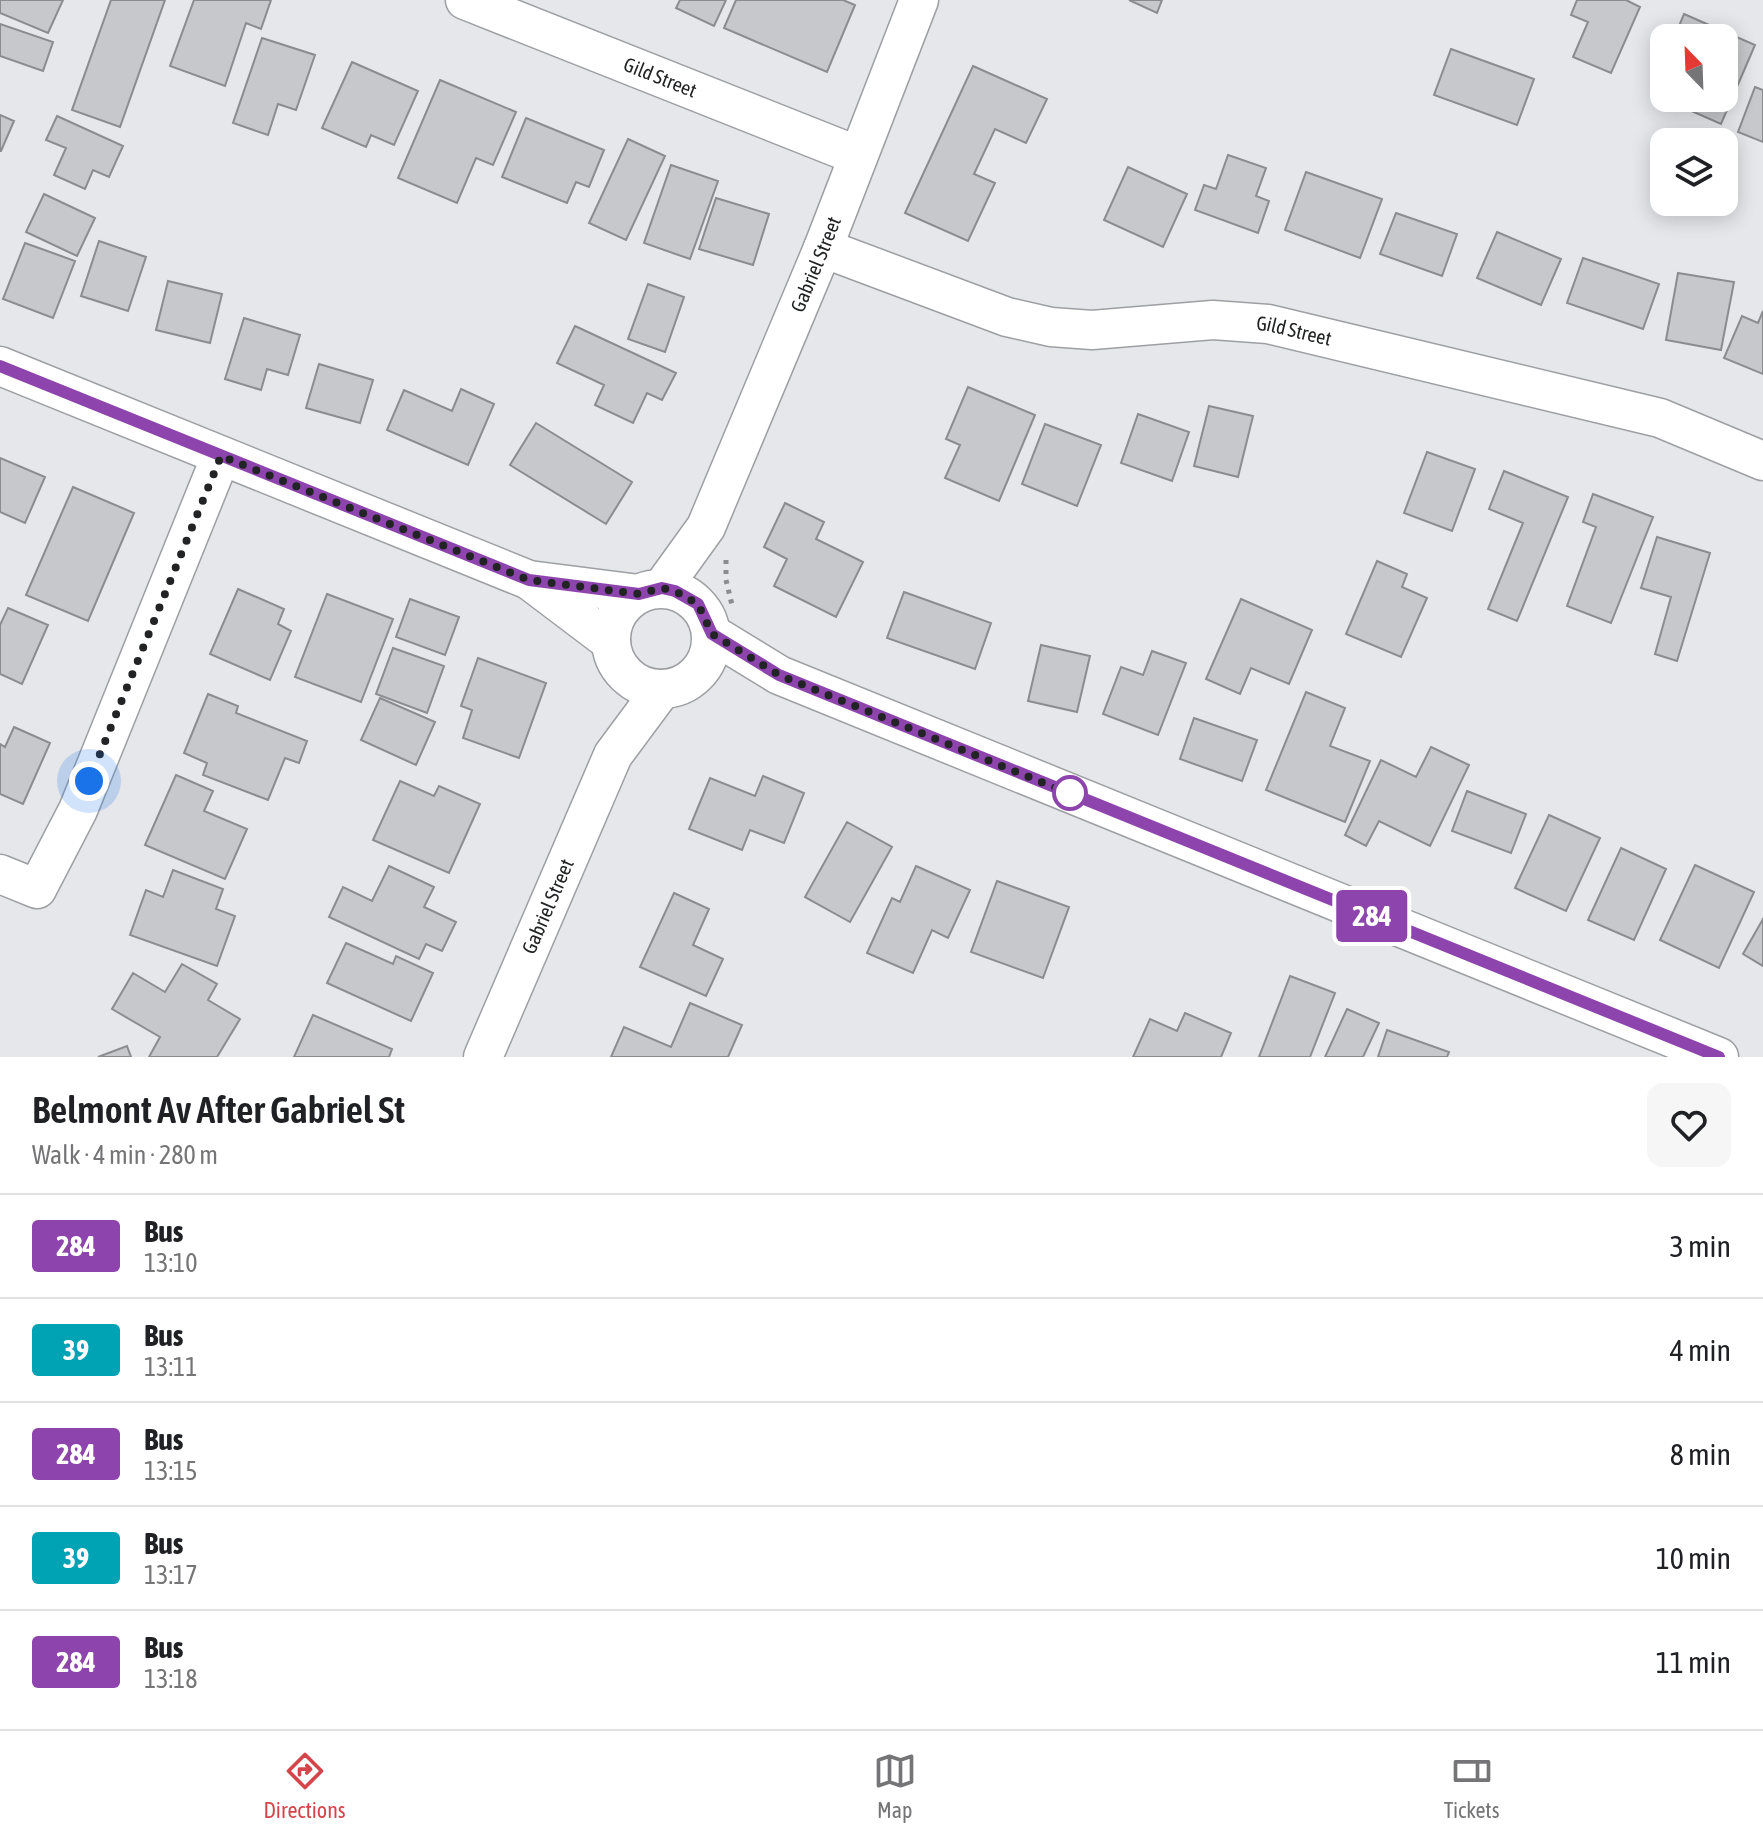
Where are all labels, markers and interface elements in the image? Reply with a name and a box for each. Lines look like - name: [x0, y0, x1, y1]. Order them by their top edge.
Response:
- north arrow: [1650, 24, 1738, 112]
- map controls: [1650, 24, 1738, 216]
- street label: Gild Street: [621, 52, 700, 102]
- button: layers: [1650, 128, 1738, 216]
- street label: Gabriel Street: [786, 213, 845, 315]
- street label: Gild Street: [1256, 311, 1334, 350]
- your location: [69, 761, 109, 801]
- unlabelled marker: [1053, 776, 1087, 810]
- street label: Gabriel Street: [517, 855, 578, 957]
- line badge: 284: [1326, 890, 1418, 942]
- text: 284: [1352, 900, 1392, 932]
- button: heart: [1647, 1083, 1731, 1167]
- text: Belmont Av After Gabriel St: [32, 1088, 405, 1131]
- text: Walk · 4 min · 280 m: [32, 1140, 218, 1170]
- text: Bus: [144, 1214, 183, 1248]
- text: 3 min: [1670, 1229, 1731, 1263]
- text: 284: [56, 1230, 96, 1262]
- text: 13:10: [144, 1248, 198, 1278]
- text: Bus: [144, 1318, 183, 1352]
- text: 4 min: [1670, 1333, 1731, 1367]
- text: 39: [63, 1334, 89, 1366]
- text: 13:11: [144, 1352, 198, 1382]
- text: Bus: [144, 1422, 183, 1456]
- text: 8 min: [1670, 1437, 1731, 1471]
- text: 284: [56, 1438, 96, 1470]
- text: 13:15: [144, 1456, 198, 1486]
- text: Bus: [144, 1526, 183, 1560]
- text: 10 min: [1656, 1541, 1731, 1575]
- text: 39: [63, 1542, 89, 1574]
- text: 13:17: [144, 1560, 198, 1590]
- text: Bus: [144, 1630, 183, 1664]
- text: 11 min: [1656, 1645, 1731, 1679]
- text: 284: [56, 1646, 96, 1678]
- text: 13:18: [144, 1664, 198, 1694]
- tab: Directions: [264, 1749, 346, 1823]
- tab: Map: [873, 1749, 917, 1823]
- tab: Tickets: [1444, 1749, 1499, 1823]

